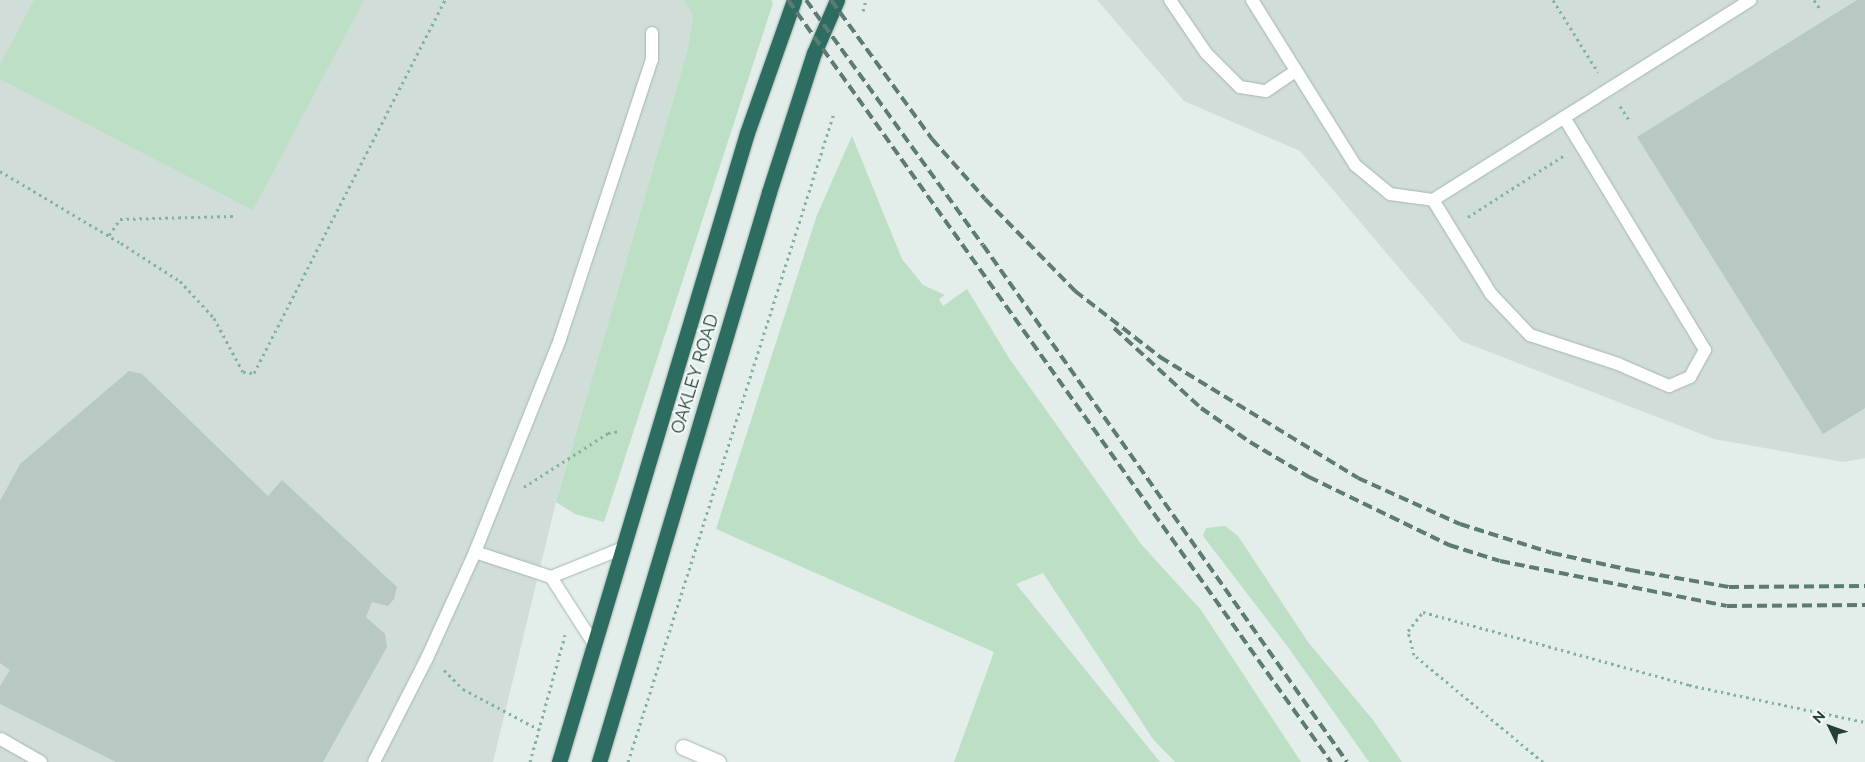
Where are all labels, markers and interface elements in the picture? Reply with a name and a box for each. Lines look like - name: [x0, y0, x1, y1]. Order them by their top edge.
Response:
- street label: OAKLEY ROAD: [666, 311, 724, 437]
- north arrow: [1805, 702, 1855, 752]
- text: N: [1809, 708, 1828, 726]

